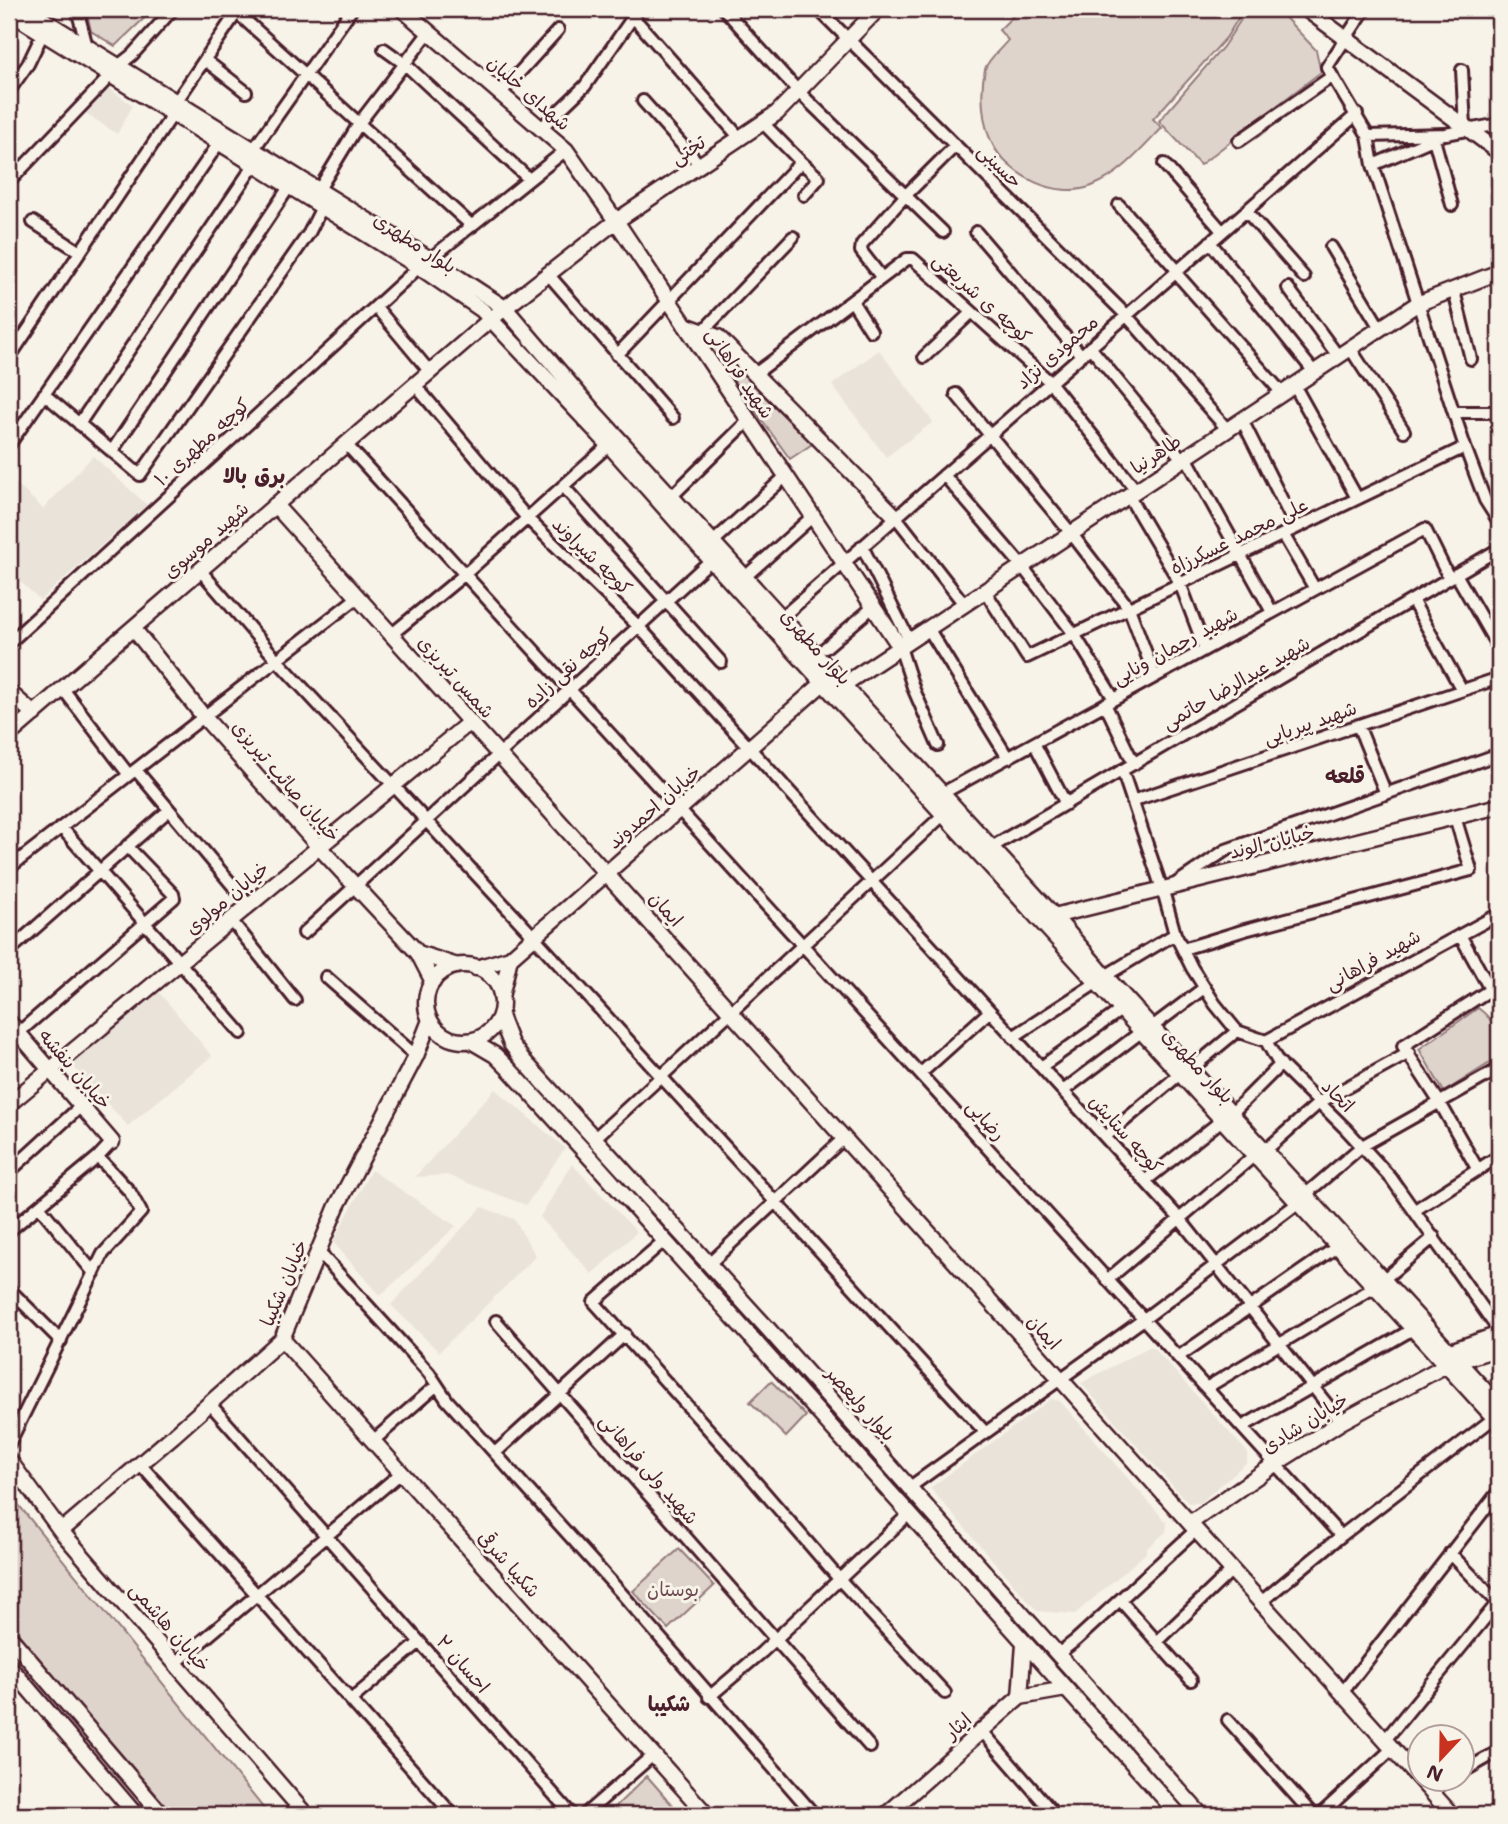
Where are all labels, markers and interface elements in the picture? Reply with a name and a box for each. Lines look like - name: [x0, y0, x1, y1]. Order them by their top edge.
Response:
- street label: شهدای خلبان: [482, 50, 576, 136]
- street label: تختی: [666, 129, 711, 171]
- street label: حسینی: [972, 138, 1028, 194]
- street label: بلوار مطهری: [369, 207, 461, 279]
- street label: کوچه ی شریعتی: [927, 247, 1037, 349]
- street label: محمودی نژاد: [1011, 309, 1103, 395]
- street label: شهید فراهانی: [700, 322, 780, 424]
- street label: کوچه مطهری ۱۰: [149, 392, 255, 492]
- street label: طاهرنیا: [1126, 428, 1186, 480]
- district label: برق بالا: [223, 462, 285, 490]
- street label: علی محمد عسکرزاه: [1166, 492, 1312, 580]
- street label: شهید موسوی: [158, 496, 254, 584]
- street label: کوچه شیراوند: [547, 512, 637, 600]
- street label: شهید رحمان ونایی: [1108, 601, 1242, 691]
- street label: بلوار مطهری: [775, 604, 857, 690]
- street label: کوچه نقی زاده: [519, 622, 617, 714]
- street label: شمس تبریزی: [412, 630, 500, 724]
- street label: شهید عبدالرضا حاتمی: [1158, 631, 1314, 735]
- street label: شهید پیریایی: [1260, 695, 1360, 751]
- street label: خیابان صائب تبریزی: [226, 715, 346, 847]
- street label: خیابان احمدوند: [602, 759, 706, 855]
- district label: قلعه: [1325, 762, 1365, 790]
- street label: خیابان الوند: [1227, 819, 1317, 865]
- street label: خیابان مولوی: [180, 856, 274, 940]
- street label: ایمان: [644, 886, 688, 932]
- street label: شهید فراهانی: [1321, 924, 1425, 996]
- street label: بلوار مطهری: [1157, 1023, 1239, 1109]
- street label: خیابان بنفشه: [33, 1024, 117, 1114]
- street label: اتحاد: [1316, 1074, 1360, 1118]
- street label: کوچه ستایش: [1084, 1089, 1168, 1179]
- street label: رضایی: [961, 1094, 1011, 1146]
- street label: خیابان شکیبا: [255, 1236, 313, 1330]
- street label: ایمان: [1022, 1309, 1066, 1355]
- street label: بلوار ولیعصر: [820, 1360, 901, 1447]
- street label: خیابان شادی: [1257, 1387, 1353, 1459]
- street label: شهید ولی فراهانی: [594, 1408, 704, 1530]
- street label: شکیبا شرقی: [472, 1525, 546, 1603]
- street label: خیابان هاشمی: [124, 1577, 216, 1677]
- park label: بوستان: [647, 1577, 699, 1602]
- street label: احسان ۲: [431, 1630, 495, 1698]
- district label: شکیبا: [648, 1690, 690, 1718]
- street label: ایثار: [938, 1707, 977, 1746]
- north arrow: [1406, 1722, 1476, 1792]
- text: N: [1423, 1759, 1446, 1788]

